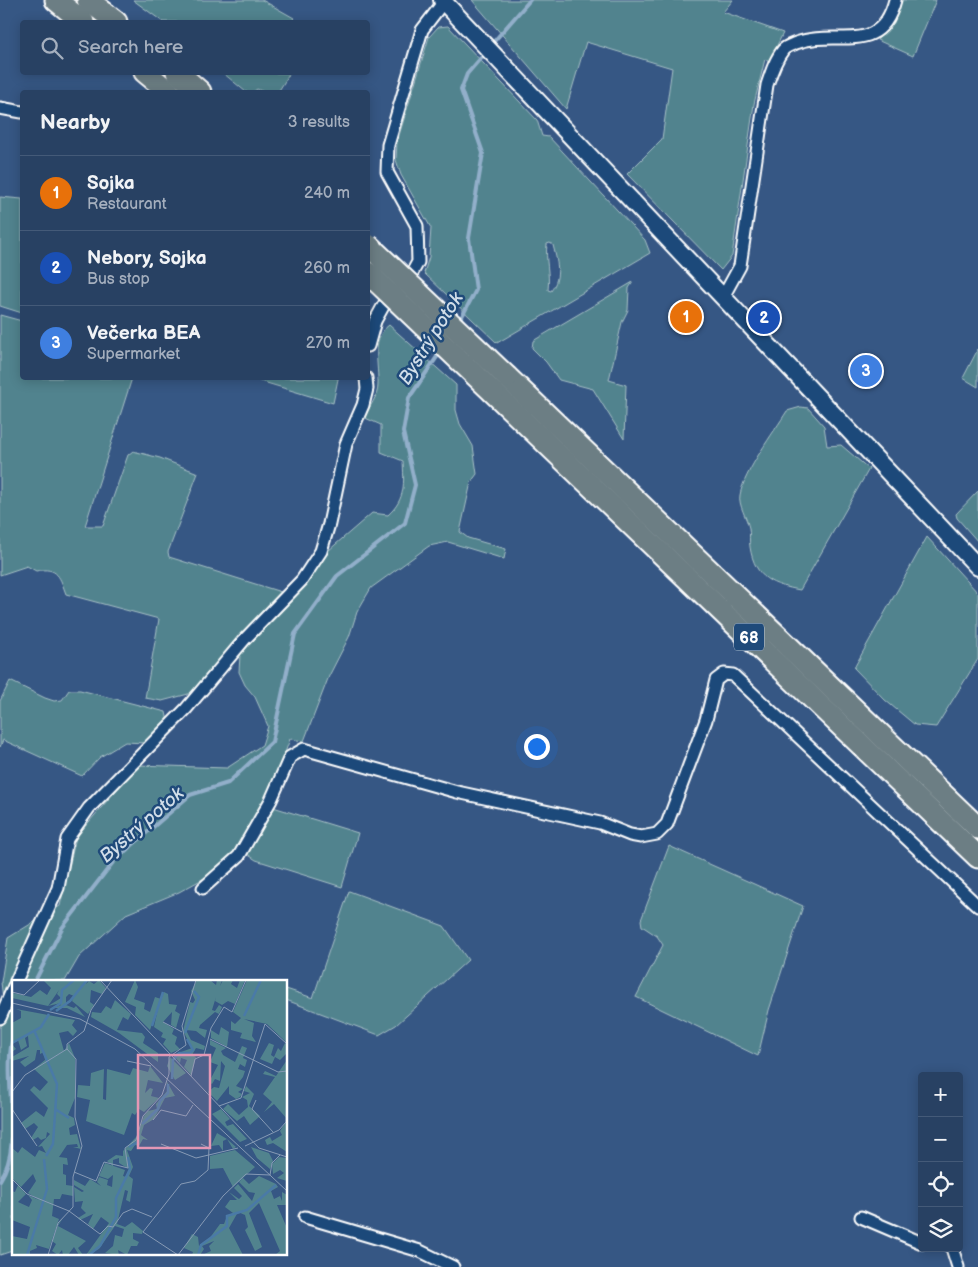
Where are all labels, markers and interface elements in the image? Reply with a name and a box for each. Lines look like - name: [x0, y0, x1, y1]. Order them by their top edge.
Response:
- search box: [20, 20, 370, 75]
- icon: search: [38, 34, 66, 62]
- text: Search here: [78, 36, 183, 59]
- text: Nearby: [40, 110, 110, 135]
- text: 3 results: [288, 113, 350, 132]
- text: Sojka: [87, 172, 135, 195]
- text: 1: [53, 184, 59, 203]
- text: 240 m: [304, 184, 350, 203]
- text: Restaurant: [87, 195, 167, 214]
- text: Nebory, Sojka: [87, 247, 207, 270]
- text: 2: [51, 259, 61, 278]
- text: 260 m: [304, 259, 350, 278]
- text: Bus stop: [87, 270, 150, 289]
- water label: Bystrý potok: [394, 288, 469, 389]
- pin: 1: [670, 298, 702, 336]
- pin: 2: [748, 299, 780, 337]
- text: Večerka BEA: [87, 322, 200, 345]
- text: 3: [51, 334, 61, 353]
- text: 270 m: [306, 334, 350, 353]
- text: Supermarket: [87, 345, 180, 364]
- pin: 3: [850, 352, 882, 390]
- road number: 68: [734, 624, 764, 650]
- your location: [524, 734, 550, 760]
- water label: Bystrý potok: [95, 782, 189, 868]
- inset map: [12, 980, 288, 1254]
- map controls: [918, 1072, 963, 1252]
- button: +: [918, 1072, 963, 1117]
- button: −: [918, 1117, 963, 1162]
- button: locate: [918, 1162, 963, 1207]
- button: layers: [918, 1207, 963, 1252]

